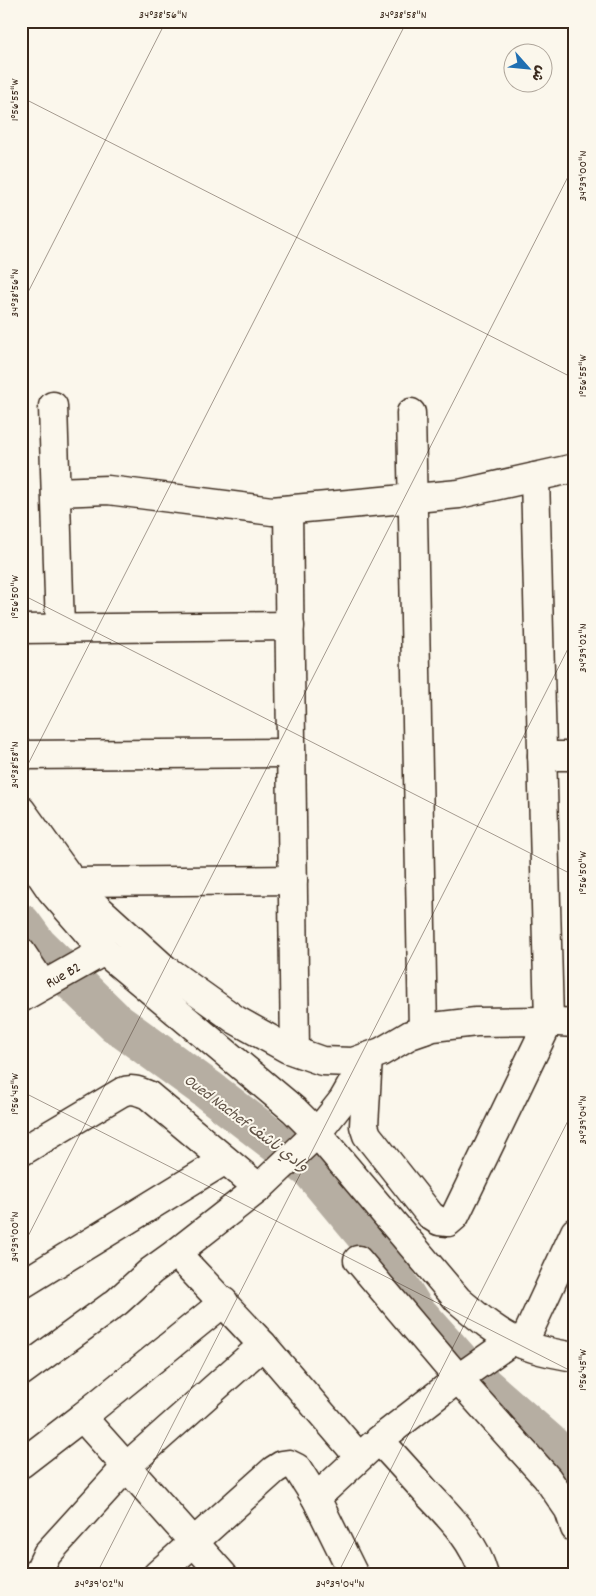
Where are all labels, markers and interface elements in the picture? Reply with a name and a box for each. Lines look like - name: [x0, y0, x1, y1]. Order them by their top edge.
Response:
- text: 34°38'56"N: [139, 7, 187, 24]
- text: 34°38'58"N: [379, 7, 427, 24]
- north arrow: [504, 42, 554, 92]
- text: ش: [525, 62, 550, 84]
- text: 1°56'55"W: [7, 79, 24, 121]
- text: 34°39'00"N: [575, 151, 592, 201]
- text: 34°38'56"N: [7, 269, 24, 317]
- text: 1°56'55"W: [575, 355, 592, 397]
- text: 1°56'50"W: [7, 575, 24, 619]
- text: 34°39'02"N: [575, 623, 592, 673]
- text: 34°38'58"N: [7, 741, 24, 789]
- text: 1°56'50"W: [575, 851, 592, 895]
- street label: Rue B2: [42, 957, 85, 995]
- water label: Oued Nachef وادي ناشف: [178, 1069, 313, 1179]
- text: 1°56'45"W: [7, 1073, 24, 1115]
- text: 34°39'04"N: [575, 1095, 592, 1145]
- text: 34°39'00"N: [7, 1212, 24, 1262]
- text: 1°56'45"W: [575, 1349, 592, 1391]
- text: 34°39'02"N: [74, 1576, 124, 1593]
- text: 34°39'04"N: [315, 1576, 365, 1593]

